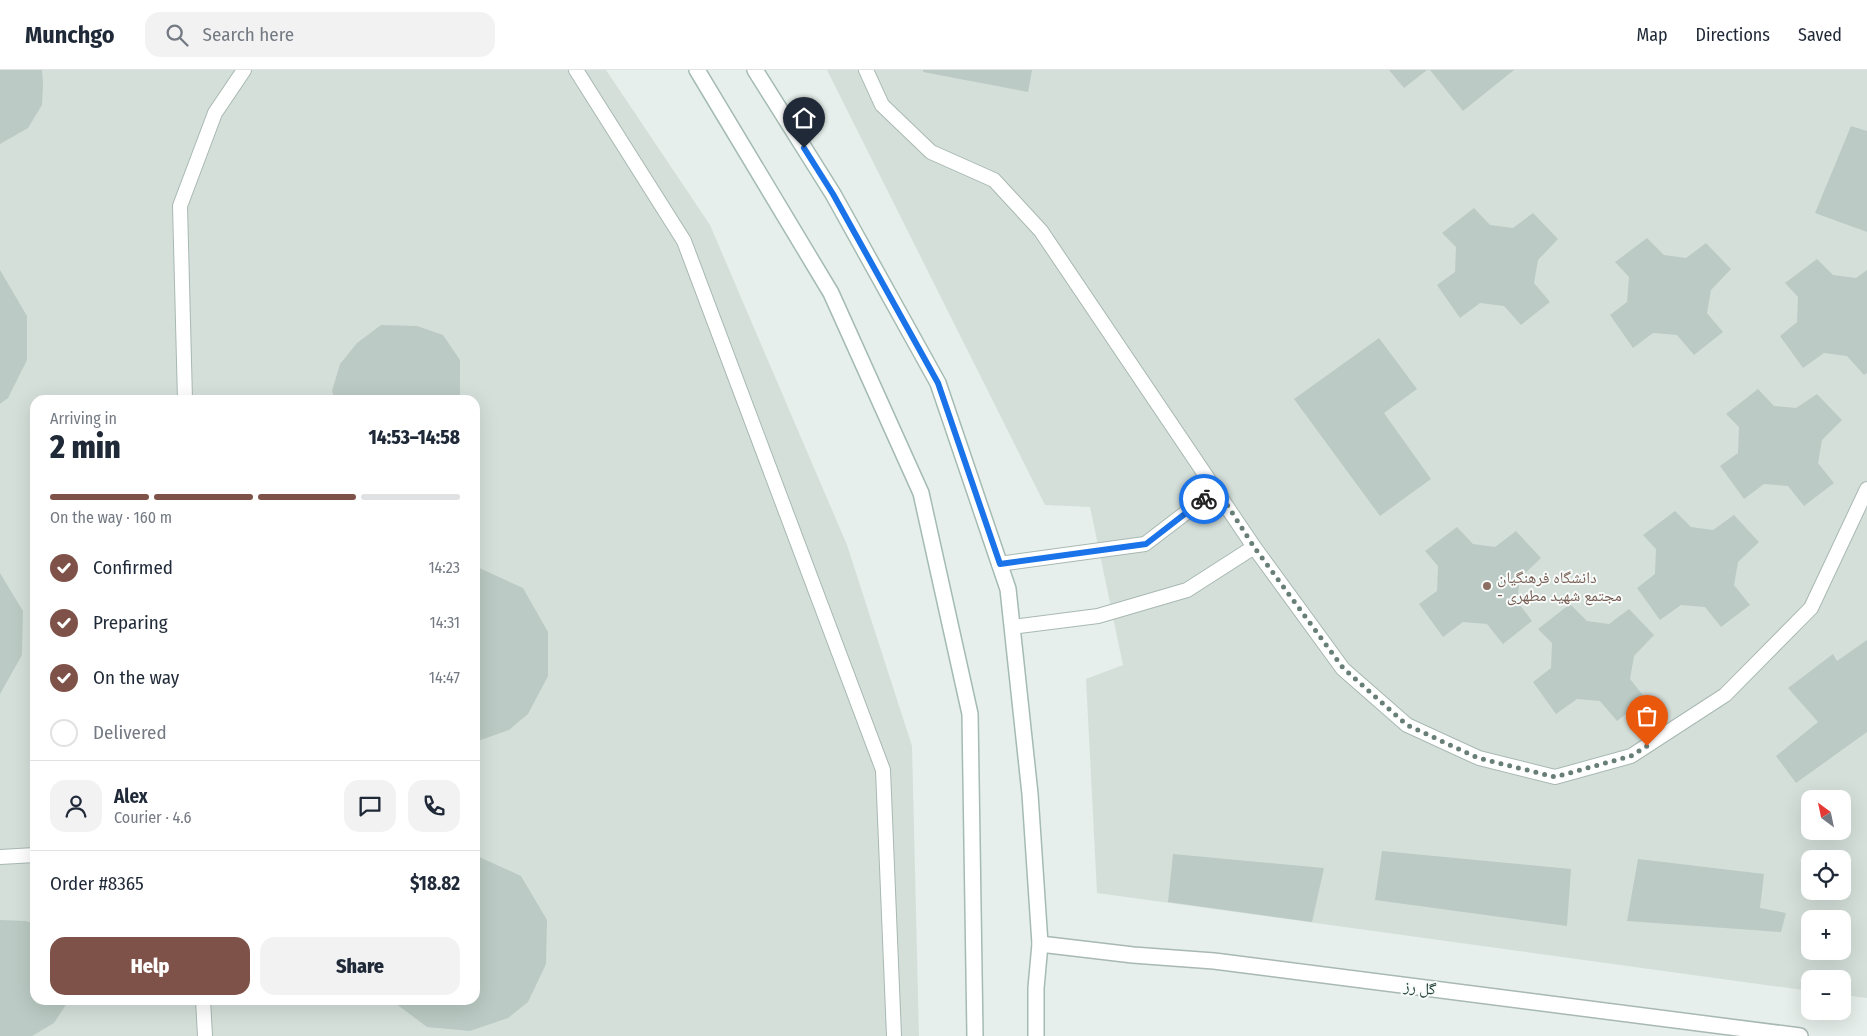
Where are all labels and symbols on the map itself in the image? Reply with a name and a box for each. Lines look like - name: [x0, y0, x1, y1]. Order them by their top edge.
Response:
- pin: [783, 97, 825, 148]
- courier: [1179, 474, 1229, 524]
- place label: دانشگاه فرهنگیان - مجتمع شهید مطهری: [1497, 568, 1622, 606]
- marker: دانشگاه فرهنگیان - مجتمع شهید مطهری: [1481, 580, 1493, 592]
- pin: [1626, 695, 1668, 746]
- north arrow: [1801, 790, 1851, 840]
- street label: گل رز: [1402, 976, 1437, 1000]

